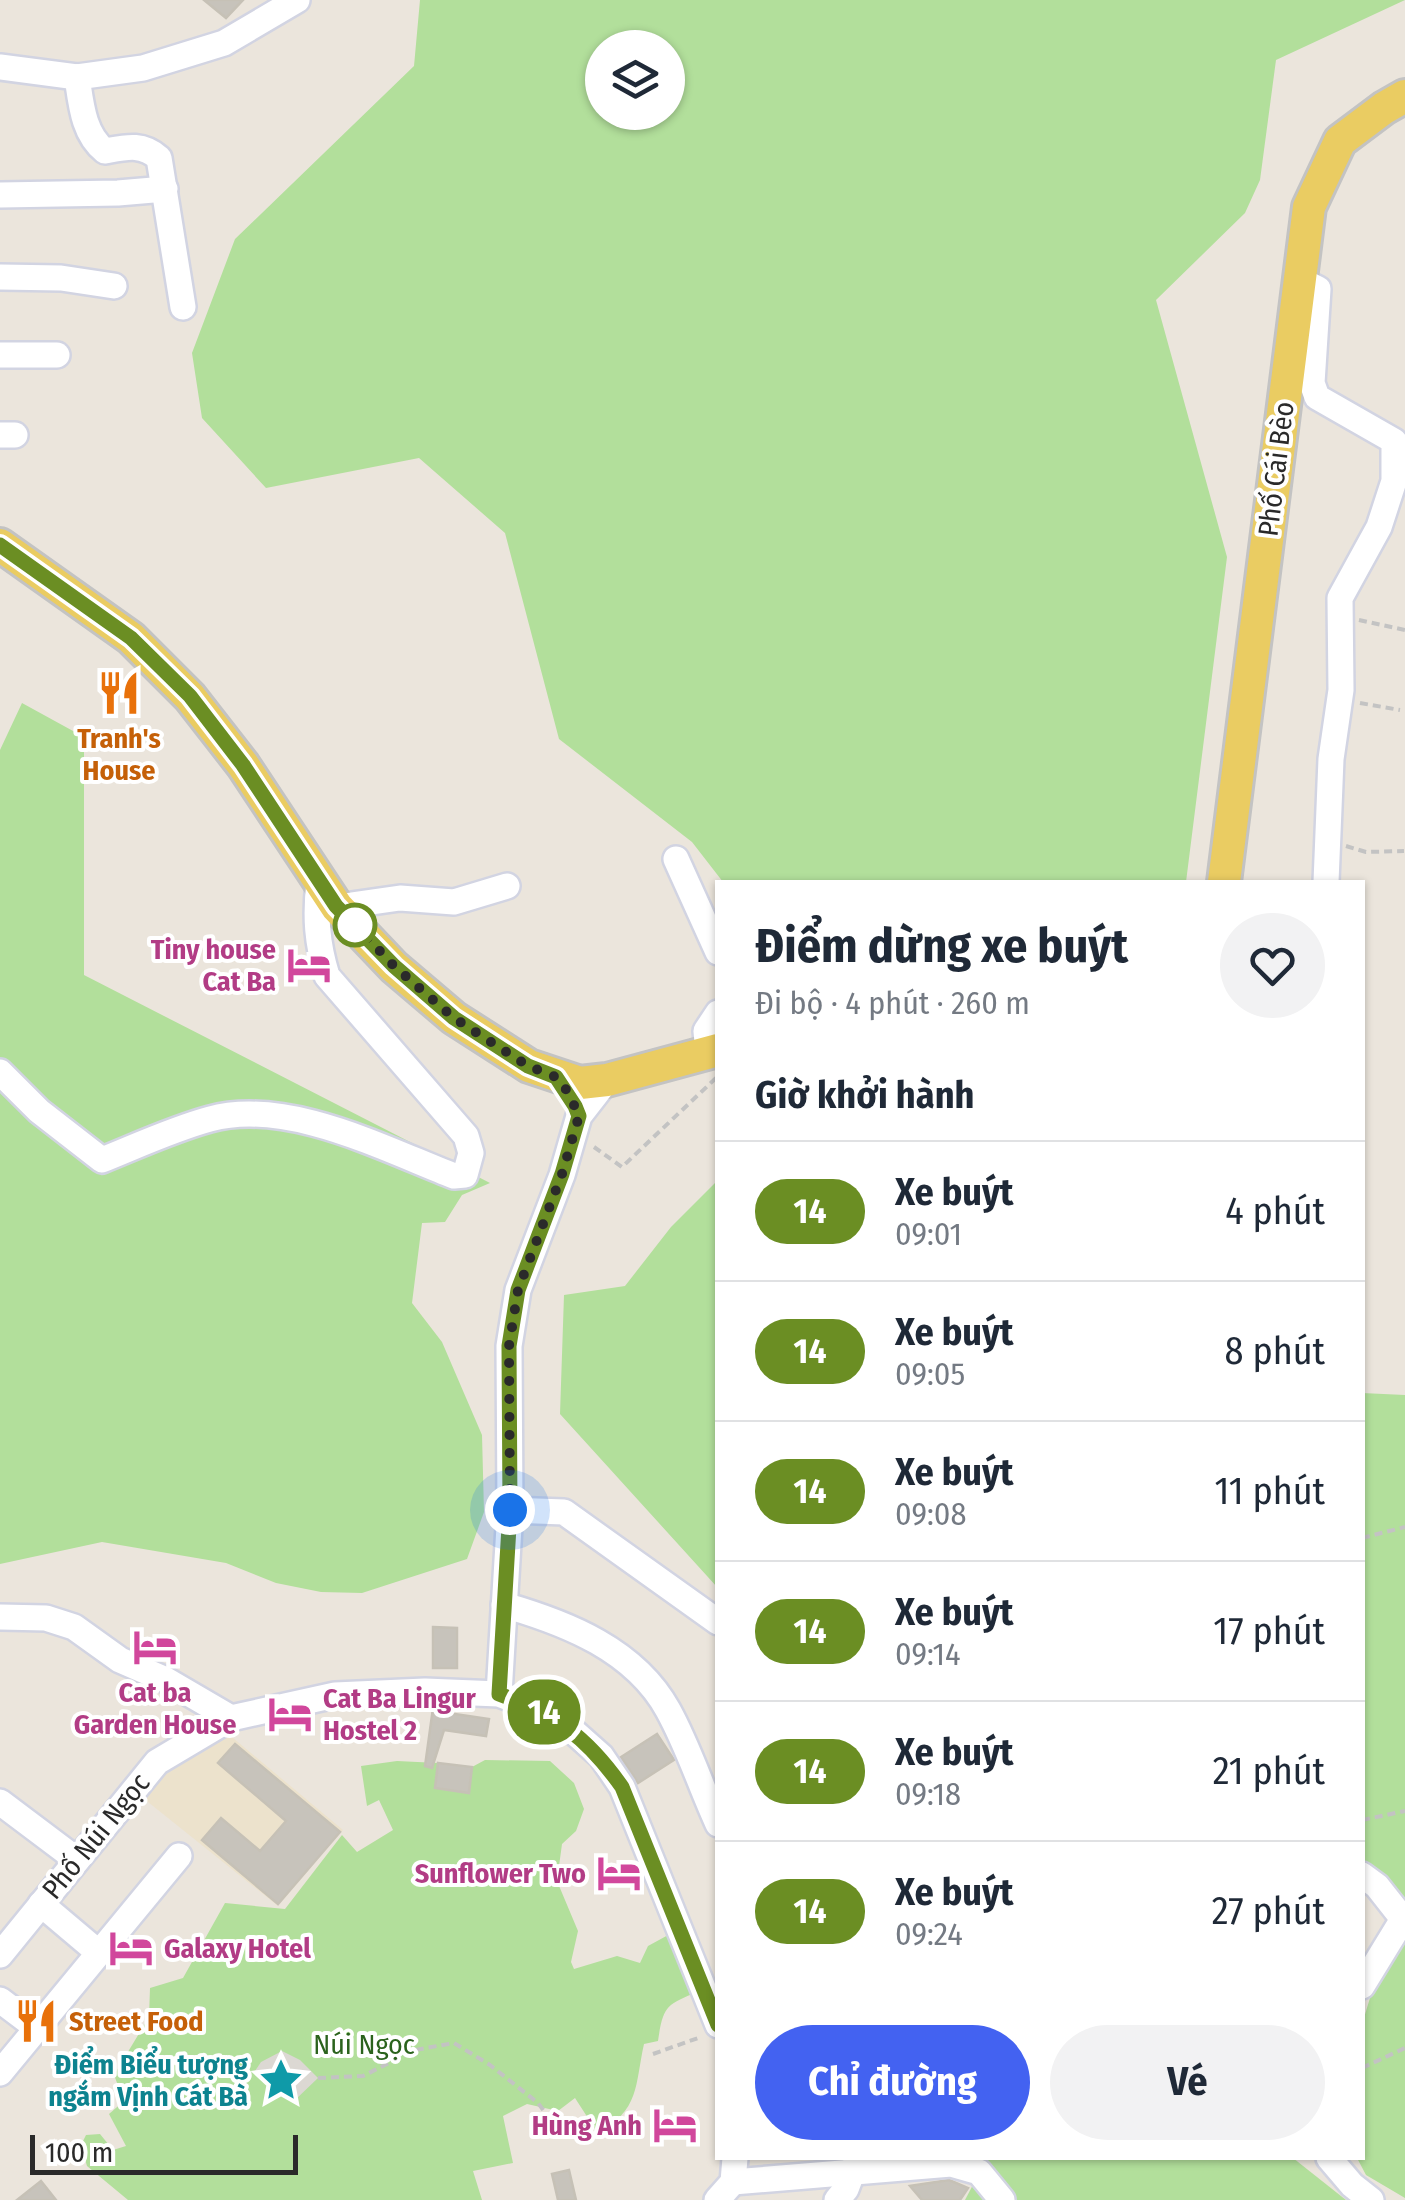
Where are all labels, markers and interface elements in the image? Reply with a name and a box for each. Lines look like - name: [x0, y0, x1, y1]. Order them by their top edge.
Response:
- map controls: [585, 30, 685, 130]
- button: layers: [585, 30, 685, 130]
- street label: Phố Cái Bèo: [1251, 400, 1301, 538]
- restaurant icon: Tranh's House: [95, 669, 143, 717]
- place label: Tranh's House: [77, 722, 161, 787]
- unlabelled marker: [334, 904, 376, 946]
- button: heart: [1220, 913, 1325, 1018]
- text: Điểm dừng xe buýt: [755, 917, 1128, 975]
- place label: Tiny house Cat Ba: [151, 933, 276, 998]
- hotel icon: Tiny house Cat Ba: [285, 941, 333, 989]
- text: Đi bộ · 4 phút · 260 m: [755, 984, 1030, 1022]
- text: Giờ khởi hành: [755, 1072, 975, 1118]
- text: Xe buýt: [895, 1169, 1013, 1215]
- text: 4 phút: [1225, 1188, 1325, 1234]
- text: 14: [794, 1190, 826, 1232]
- text: 09:01: [895, 1215, 962, 1253]
- text: Xe buýt: [895, 1309, 1013, 1355]
- text: 8 phút: [1225, 1328, 1325, 1374]
- text: 14: [794, 1330, 826, 1372]
- text: 09:05: [895, 1355, 965, 1393]
- text: Xe buýt: [895, 1449, 1013, 1495]
- text: 11 phút: [1214, 1468, 1325, 1514]
- text: 14: [794, 1470, 826, 1512]
- your location: [485, 1485, 535, 1535]
- text: 09:08: [895, 1495, 966, 1533]
- text: Xe buýt: [895, 1589, 1013, 1635]
- text: 17 phút: [1213, 1608, 1325, 1654]
- text: 14: [794, 1610, 826, 1652]
- hotel icon: Cat ba Garden House: [131, 1623, 179, 1671]
- text: 09:14: [895, 1635, 960, 1673]
- place label: Cat ba Garden House: [74, 1676, 236, 1741]
- line badge: 14: [499, 1680, 589, 1744]
- place label: Cat Ba Lingur Hostel 2: [323, 1682, 476, 1747]
- hotel icon: Cat Ba Lingur Hostel 2: [266, 1690, 314, 1738]
- text: 14: [528, 1691, 560, 1733]
- text: Xe buýt: [895, 1729, 1013, 1775]
- text: 21 phút: [1213, 1748, 1325, 1794]
- text: 14: [794, 1750, 826, 1792]
- street label: Phố Núi Ngọc: [35, 1767, 157, 1905]
- text: 09:18: [895, 1775, 961, 1813]
- hotel icon: Sunflower Two: [595, 1849, 643, 1897]
- place label: Sunflower Two: [415, 1857, 586, 1890]
- text: Xe buýt: [895, 1869, 1013, 1915]
- text: 27 phút: [1212, 1888, 1325, 1934]
- text: 14: [794, 1890, 826, 1932]
- text: 09:24: [895, 1915, 963, 1953]
- hotel icon: Galaxy Hotel: [107, 1924, 155, 1972]
- place label: Galaxy Hotel: [164, 1932, 311, 1965]
- restaurant icon: Street Food: [12, 1997, 60, 2045]
- place label: Street Food: [69, 2005, 203, 2038]
- button: Chỉ đường: [755, 2025, 1030, 2140]
- button: Vé: [1050, 2025, 1325, 2140]
- park label: Núi Ngọc: [313, 2028, 415, 2061]
- place label: Điểm Biểu tượng ngắm Vịnh Cát Bà: [48, 2046, 248, 2113]
- place icon: Điểm Biểu tượng ngắm Vịnh Cát Bà: [257, 2056, 305, 2104]
- hotel icon: Hùng Anh: [651, 2101, 699, 2149]
- place label: Hùng Anh: [532, 2109, 642, 2142]
- scale bar: [30, 2130, 298, 2174]
- text: 100 m: [45, 2136, 113, 2169]

